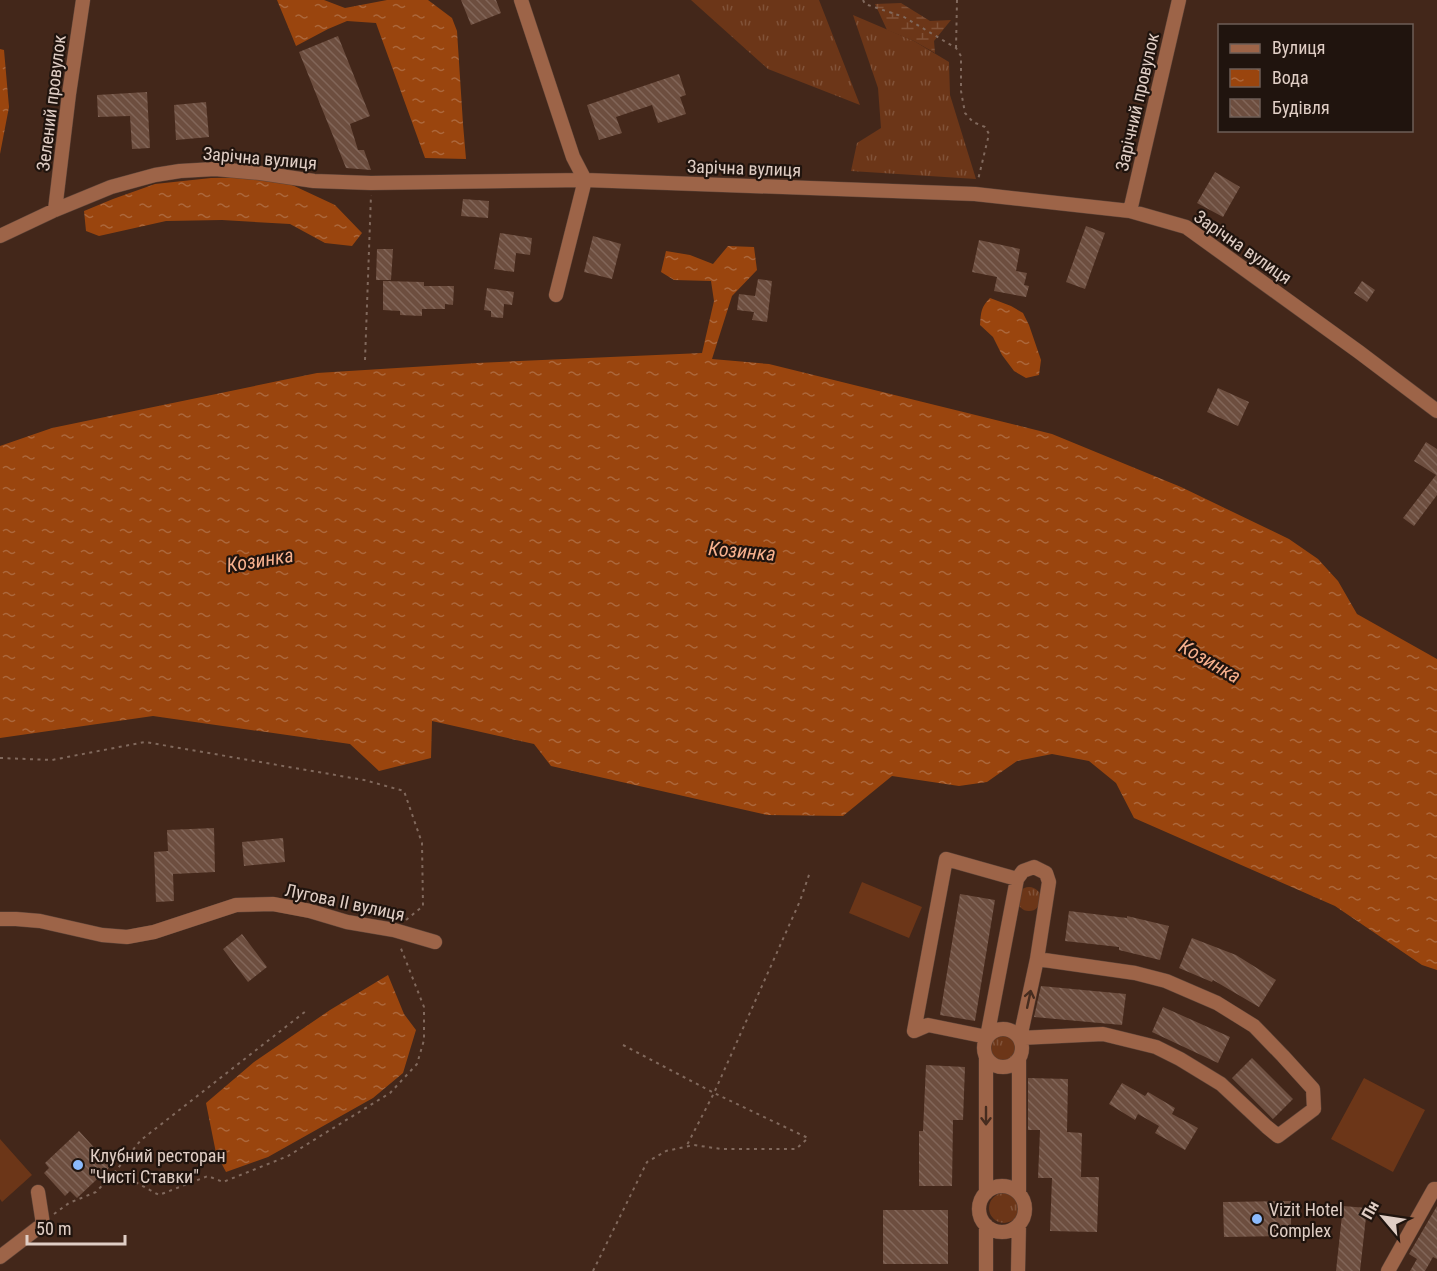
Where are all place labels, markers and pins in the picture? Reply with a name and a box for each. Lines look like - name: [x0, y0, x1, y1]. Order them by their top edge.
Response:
- place label: Клубний ресторан "Чисті Ставки": [90, 1145, 226, 1187]
- marker: Клубний ресторан "Чисті Ставки": [71, 1158, 85, 1172]
- place label: Vizit Hotel Complex: [1269, 1199, 1343, 1241]
- marker: Vizit Hotel Complex: [1250, 1212, 1264, 1226]

